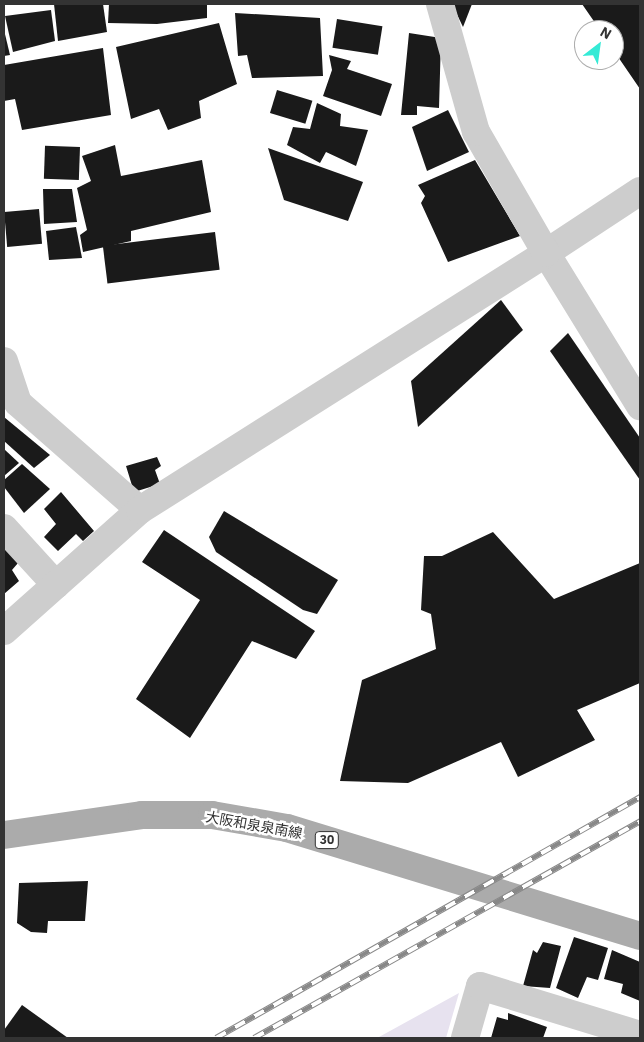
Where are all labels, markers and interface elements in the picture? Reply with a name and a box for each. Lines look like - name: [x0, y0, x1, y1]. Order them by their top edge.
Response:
- north arrow: [574, 20, 624, 70]
- text: N: [597, 23, 615, 43]
- street label: 大阪和泉泉南線: [204, 808, 304, 842]
- road number: 30: [314, 830, 340, 850]

